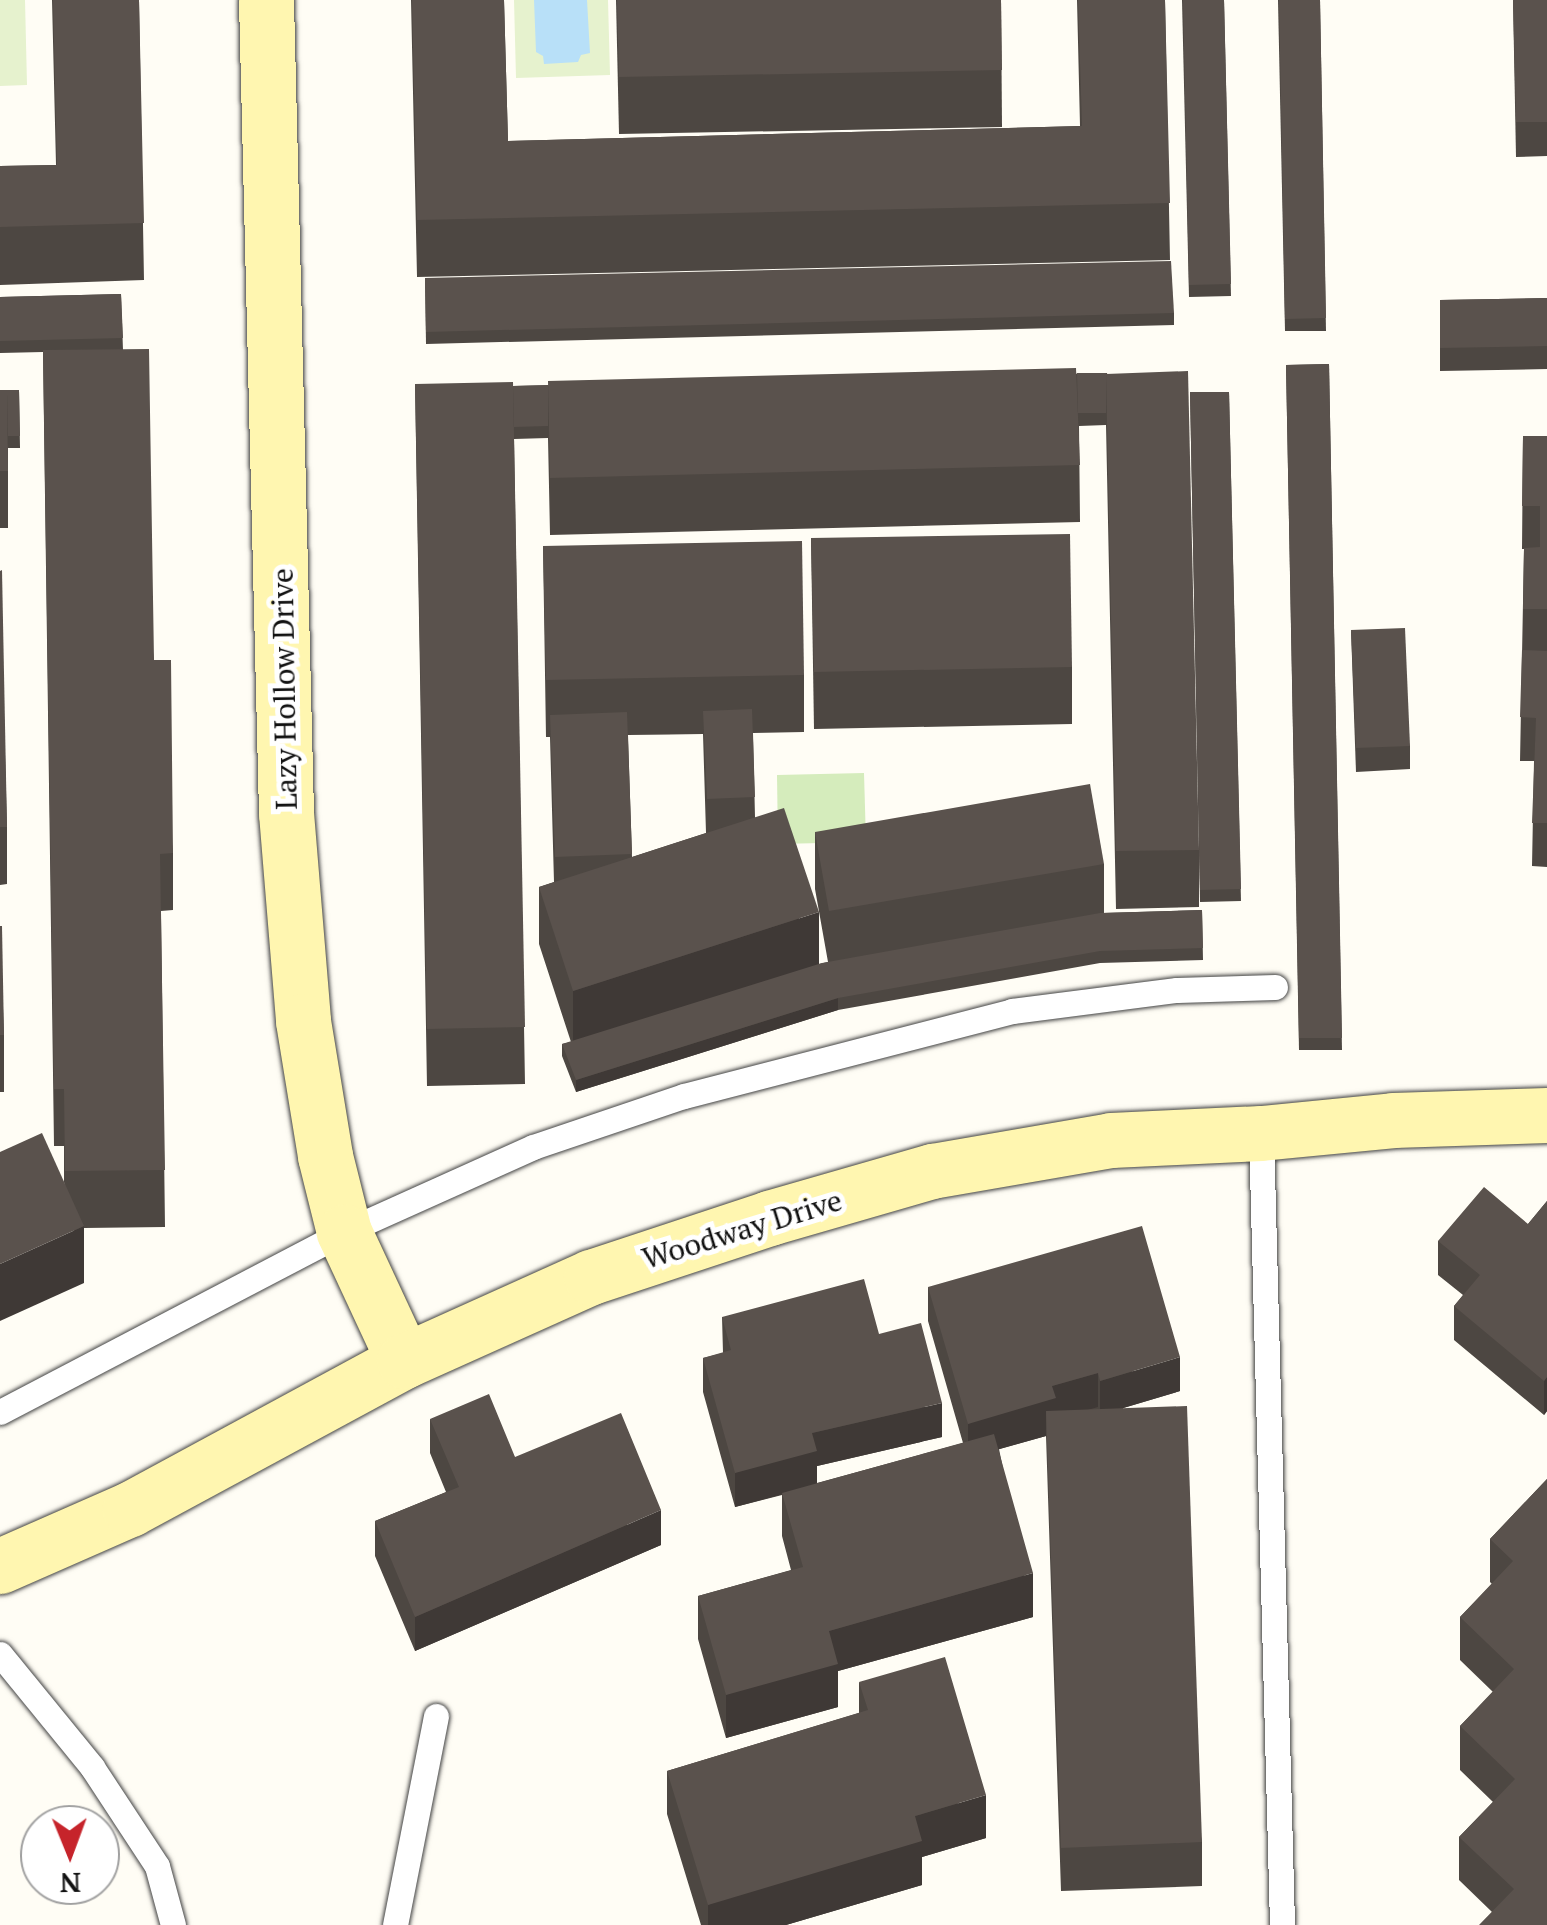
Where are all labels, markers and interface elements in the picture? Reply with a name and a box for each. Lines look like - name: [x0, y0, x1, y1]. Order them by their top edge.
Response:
- street label: Lazy Hollow Drive: [264, 568, 304, 810]
- street label: Woodway Drive: [638, 1182, 846, 1276]
- north arrow: [20, 1805, 120, 1905]
- text: N: [60, 1865, 81, 1902]

